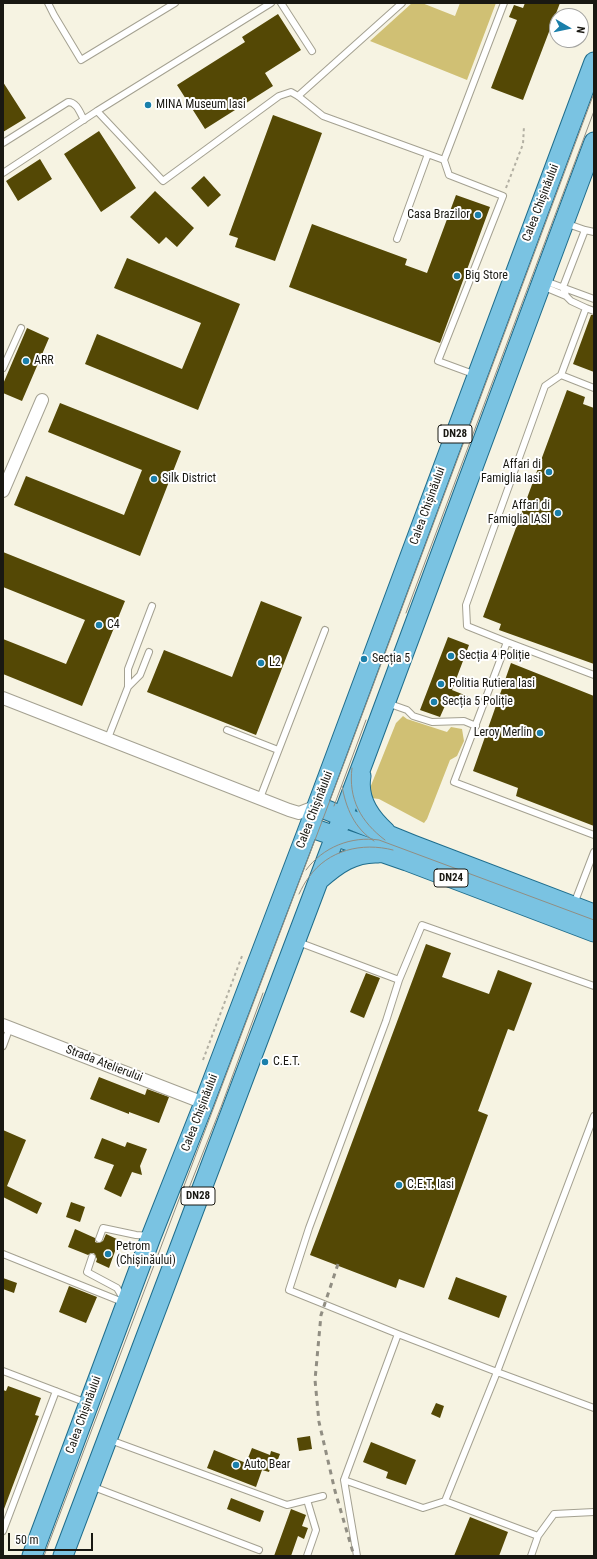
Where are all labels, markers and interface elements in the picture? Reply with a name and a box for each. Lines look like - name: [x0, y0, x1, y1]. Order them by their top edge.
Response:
- north arrow: [549, 8, 589, 48]
- text: N: [573, 25, 587, 34]
- place label: MINA Museum Iasi: [156, 98, 246, 112]
- marker: MINA Museum Iasi: [143, 100, 153, 110]
- street label: Calea Chișinăului: [520, 162, 562, 244]
- place label: Casa Brazilor: [407, 208, 470, 222]
- marker: Casa Brazilor: [473, 210, 483, 220]
- place label: Big Store: [465, 269, 508, 283]
- marker: Big Store: [452, 271, 462, 281]
- place label: ARR: [34, 354, 54, 368]
- marker: ARR: [21, 356, 31, 366]
- road number: DN28: [438, 425, 472, 443]
- place label: Affari di Famiglia Iasi: [481, 458, 541, 486]
- street label: Calea Chișinăului: [407, 465, 449, 547]
- marker: Affari di Famiglia Iasi: [544, 467, 554, 477]
- place label: Silk District: [162, 472, 216, 486]
- marker: Silk District: [149, 474, 159, 484]
- place label: Affari di Famiglia IASI: [488, 499, 550, 527]
- marker: Affari di Famiglia IASI: [553, 508, 563, 518]
- place label: C4: [107, 618, 120, 632]
- marker: C4: [94, 620, 104, 630]
- place label: Secția 4 Poliție: [459, 649, 530, 663]
- marker: Secția 4 Poliție: [446, 651, 456, 661]
- place label: Secția 5: [372, 652, 410, 666]
- marker: Secția 5: [359, 654, 369, 664]
- place label: L2: [269, 656, 281, 670]
- marker: L2: [256, 658, 266, 668]
- place label: Politia Rutiera Iasi: [449, 677, 535, 691]
- marker: Politia Rutiera Iasi: [436, 679, 446, 689]
- place label: Secția 5 Poliție: [442, 695, 513, 709]
- marker: Secția 5 Poliție: [429, 697, 439, 707]
- place label: Leroy Merlin: [474, 726, 532, 740]
- marker: Leroy Merlin: [535, 728, 545, 738]
- street label: Calea Chișinăului: [294, 769, 336, 851]
- road number: DN24: [434, 869, 468, 887]
- street label: Strada Atelierului: [63, 1043, 145, 1085]
- place label: C.E.T.: [273, 1055, 300, 1069]
- marker: C.E.T.: [260, 1057, 270, 1067]
- street label: Calea Chișinăului: [179, 1072, 221, 1154]
- place label: C.E.T. Iasi: [407, 1178, 454, 1192]
- marker: C.E.T. Iasi: [394, 1180, 404, 1190]
- road number: DN28: [181, 1187, 215, 1205]
- place label: Petrom (Chișinăului): [116, 1240, 176, 1268]
- marker: Petrom (Chișinăului): [103, 1249, 113, 1259]
- street label: Calea Chișinăului: [63, 1374, 105, 1456]
- place label: Auto Bear: [244, 1458, 290, 1472]
- marker: Auto Bear: [231, 1460, 241, 1470]
- scale bar: [10, 1525, 95, 1551]
- text: 50 m: [15, 1533, 39, 1547]

